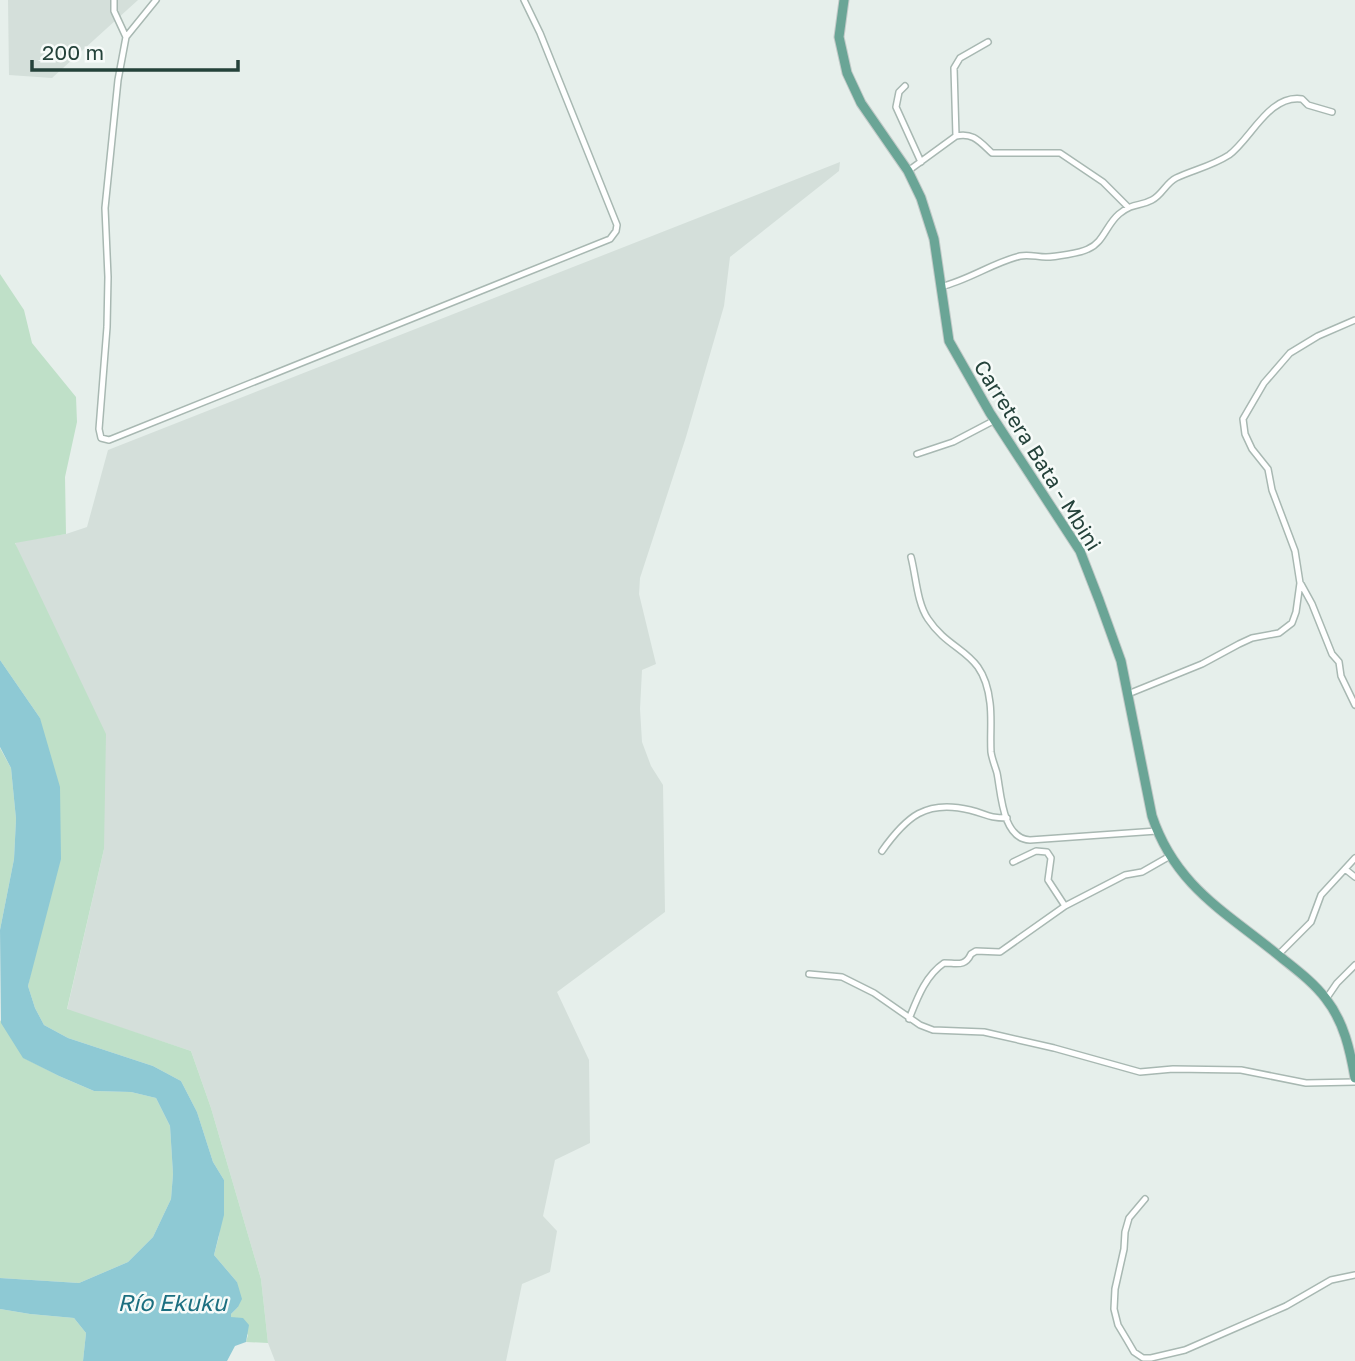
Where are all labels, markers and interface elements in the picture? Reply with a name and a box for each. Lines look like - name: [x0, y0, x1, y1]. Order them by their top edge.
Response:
- scale bar: [32, 28, 238, 72]
- text: 200 m: [42, 39, 104, 65]
- street label: Carretera Bata - Mbini: [969, 355, 1107, 555]
- water label: Río Ekuku: [117, 1288, 229, 1316]

